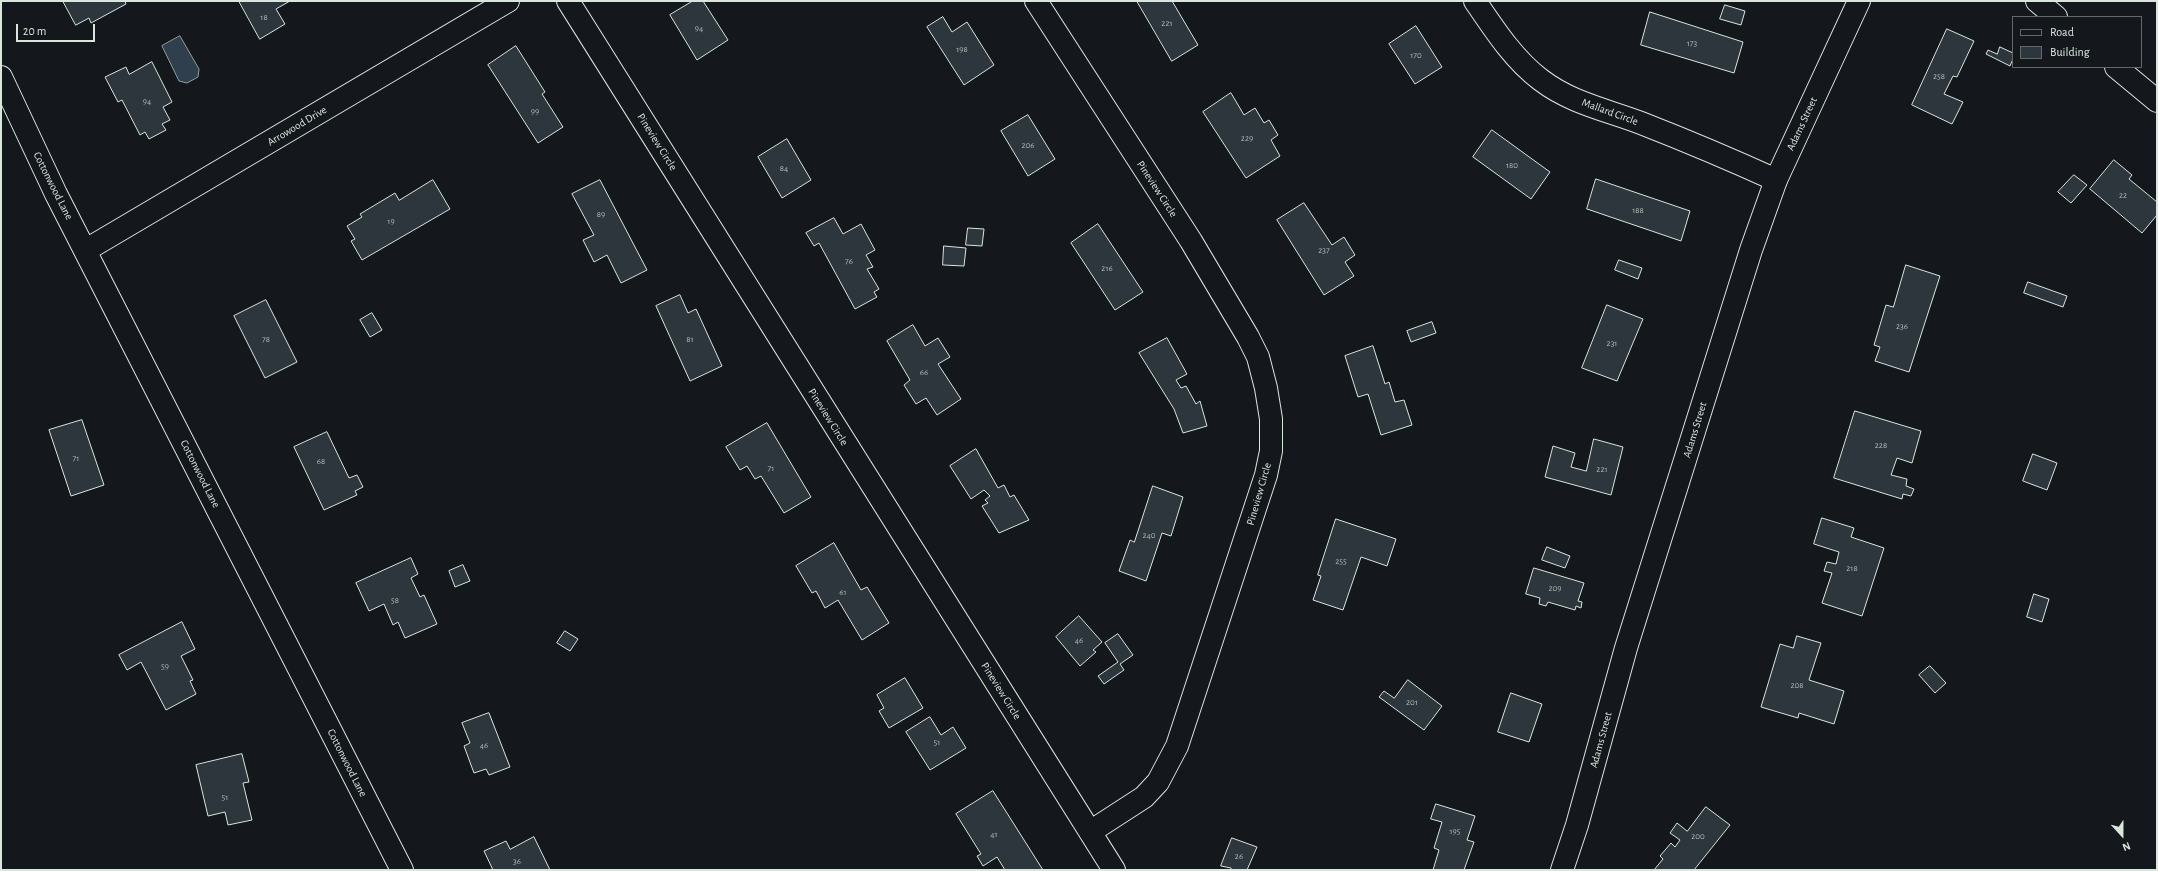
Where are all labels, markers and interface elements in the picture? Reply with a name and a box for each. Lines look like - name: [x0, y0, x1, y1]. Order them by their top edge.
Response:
- house number: 18: [260, 12, 268, 22]
- scale bar: [18, 16, 97, 42]
- legend: [2012, 16, 2142, 68]
- house number: 221: [1161, 18, 1173, 28]
- house number: 94: [695, 23, 703, 33]
- text: 20 m: [23, 25, 46, 37]
- text: Road: [2050, 26, 2074, 38]
- house number: 173: [1687, 38, 1697, 48]
- house number: 198: [956, 44, 968, 54]
- text: Building: [2050, 46, 2090, 58]
- house number: 170: [1410, 50, 1422, 60]
- house number: 258: [1933, 71, 1945, 81]
- street label: Adams Street: [1784, 95, 1820, 153]
- house number: 94: [143, 96, 151, 106]
- street label: Mallard Circle: [1580, 96, 1640, 128]
- street label: Arrowood Drive: [265, 103, 329, 149]
- house number: 99: [531, 106, 539, 116]
- street label: Pineview Circle: [634, 111, 680, 173]
- house number: 229: [1241, 133, 1253, 143]
- house number: 206: [1021, 140, 1035, 150]
- street label: Cottonwood Lane: [30, 150, 76, 222]
- street label: Pineview Circle: [1134, 158, 1180, 220]
- house number: 180: [1506, 160, 1518, 170]
- house number: 84: [780, 163, 788, 173]
- house number: 22: [2119, 190, 2127, 200]
- house number: 188: [1632, 205, 1644, 215]
- house number: 89: [597, 209, 605, 219]
- house number: 19: [387, 216, 395, 226]
- house number: 237: [1318, 245, 1330, 255]
- house number: 76: [845, 256, 853, 266]
- house number: 216: [1101, 263, 1113, 273]
- house number: 236: [1896, 321, 1908, 331]
- house number: 78: [262, 334, 270, 344]
- house number: 81: [686, 334, 694, 344]
- house number: 231: [1607, 338, 1617, 348]
- house number: 66: [920, 367, 928, 377]
- street label: Pineview Circle: [805, 386, 851, 448]
- street label: Adams Street: [1680, 401, 1710, 459]
- street label: Cottonwood Lane: [177, 438, 223, 510]
- house number: 228: [1875, 440, 1887, 450]
- house number: 71: [73, 453, 79, 463]
- house number: 68: [317, 456, 325, 466]
- street label: Pineview Circle: [1244, 461, 1274, 527]
- house number: 71: [768, 463, 774, 473]
- house number: 221: [1596, 464, 1608, 474]
- house number: 240: [1142, 530, 1156, 540]
- house number: 255: [1335, 556, 1347, 566]
- house number: 218: [1846, 563, 1858, 573]
- house number: 209: [1548, 583, 1562, 593]
- house number: 61: [839, 587, 847, 597]
- house number: 58: [391, 595, 399, 605]
- house number: 46: [1075, 635, 1083, 645]
- street label: Pineview Circle: [978, 660, 1024, 722]
- house number: 59: [161, 661, 169, 671]
- house number: 208: [1790, 680, 1804, 690]
- house number: 201: [1406, 697, 1418, 707]
- street label: Adams Street: [1587, 711, 1615, 769]
- street label: Cottonwood Lane: [324, 727, 370, 799]
- house number: 51: [934, 737, 940, 747]
- house number: 46: [480, 740, 488, 750]
- house number: 51: [222, 792, 228, 802]
- north arrow: [2102, 815, 2142, 855]
- house number: 195: [1449, 826, 1461, 836]
- house number: 41: [990, 829, 998, 839]
- house number: 200: [1691, 831, 1705, 841]
- text: N: [2121, 840, 2132, 853]
- house number: 26: [1235, 851, 1243, 861]
- house number: 36: [513, 856, 521, 866]

